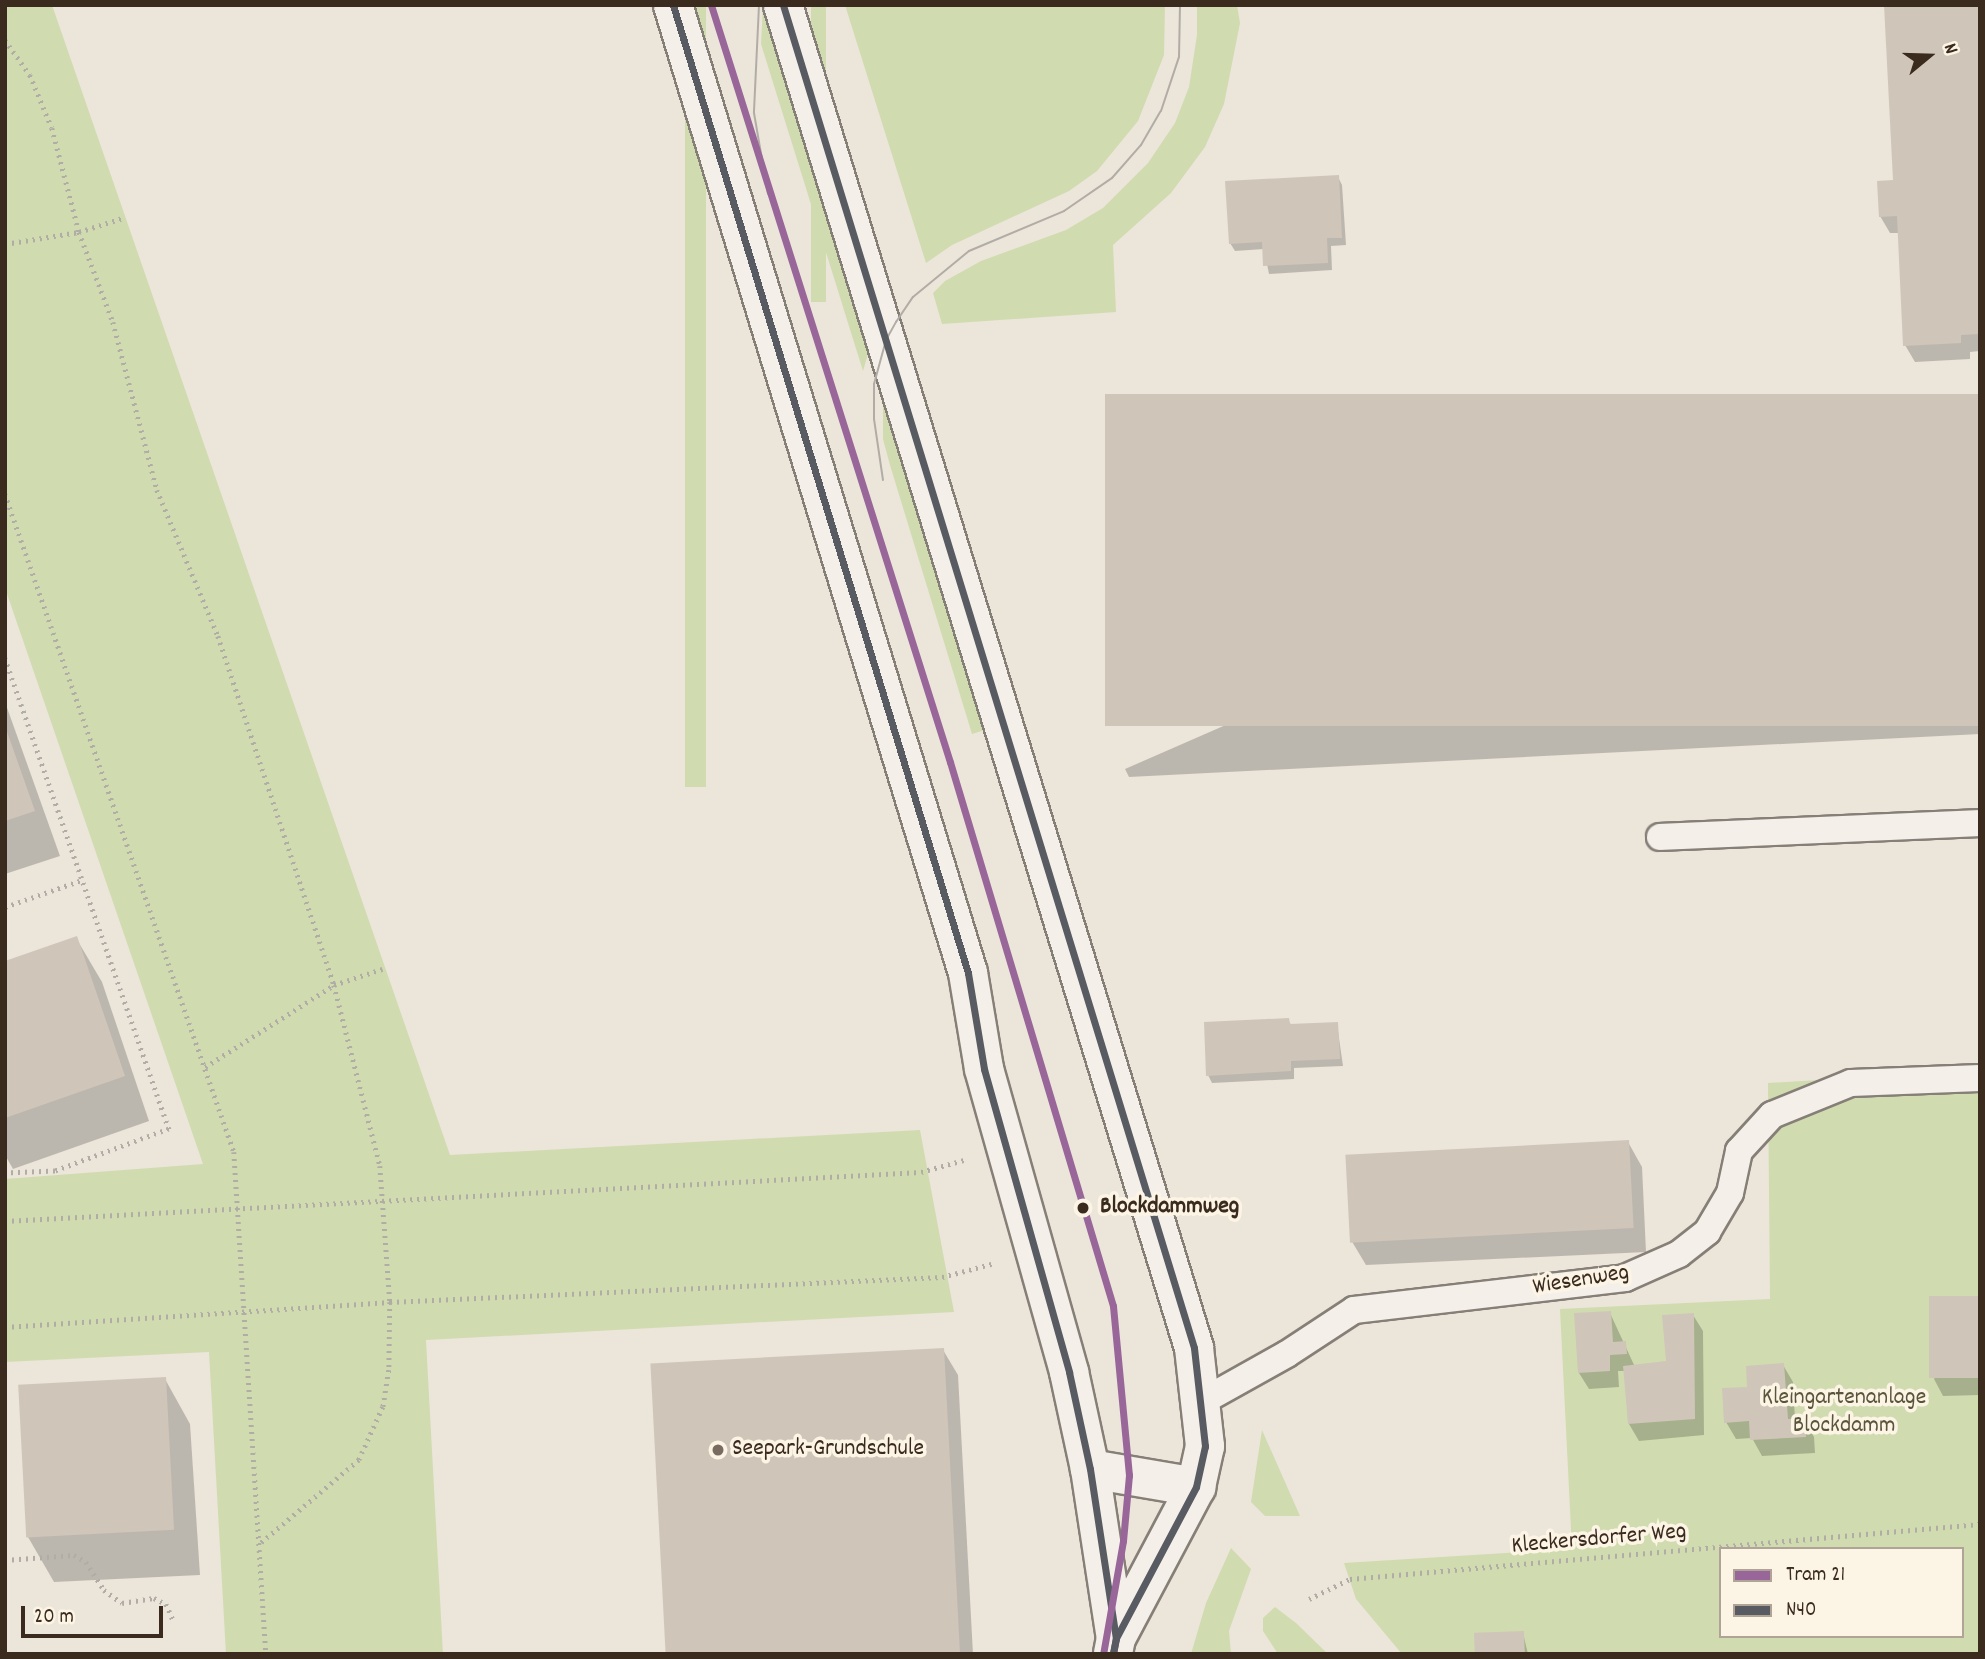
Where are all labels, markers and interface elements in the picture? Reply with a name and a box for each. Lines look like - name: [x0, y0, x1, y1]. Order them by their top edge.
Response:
- north arrow: [1894, 21, 1964, 91]
- text: N: [1935, 40, 1964, 58]
- place label: Blockdammweg: [1100, 1194, 1239, 1222]
- marker: Blockdammweg: [1072, 1197, 1094, 1219]
- street label: Wiesenweg: [1531, 1259, 1631, 1303]
- park label: Kleingartenanlage Blockdamm: [1762, 1385, 1926, 1441]
- place label: Seepark-Grundschule: [732, 1436, 924, 1464]
- marker: Seepark-Grundschule: [710, 1442, 726, 1458]
- street label: Kleckersdorfer Weg: [1510, 1518, 1688, 1562]
- legend: [1719, 1547, 1964, 1638]
- text: Tram 21: [1786, 1561, 1845, 1591]
- scale bar: [24, 1592, 166, 1636]
- text: N40: [1786, 1596, 1817, 1626]
- text: 20 m: [34, 1603, 74, 1633]

